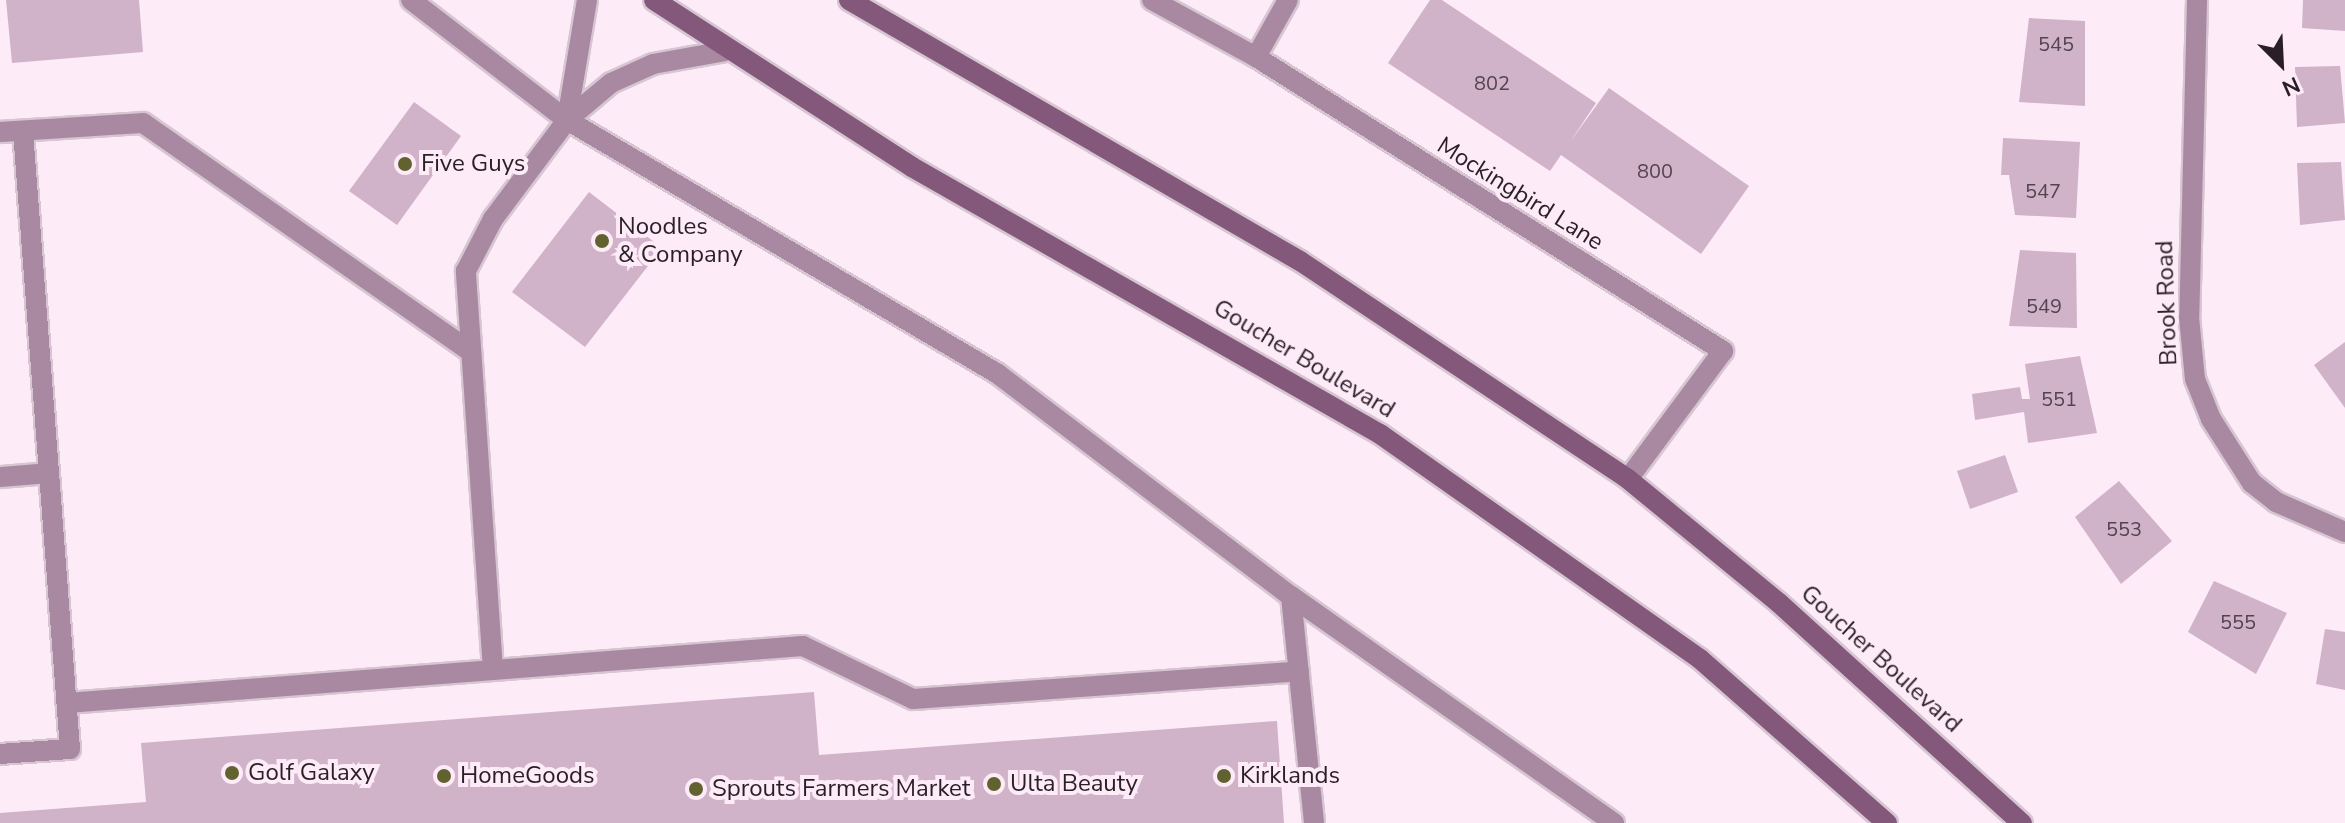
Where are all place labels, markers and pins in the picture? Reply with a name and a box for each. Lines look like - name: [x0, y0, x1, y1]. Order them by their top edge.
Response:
- place label: Five Guys: [421, 150, 525, 178]
- marker: Five Guys: [396, 155, 414, 173]
- place label: Noodles & Company: [618, 213, 743, 269]
- marker: Noodles & Company: [593, 232, 611, 250]
- place label: Golf Galaxy: [248, 759, 375, 787]
- place label: HomeGoods: [460, 762, 595, 790]
- place label: Kirklands: [1240, 762, 1340, 790]
- marker: Golf Galaxy: [223, 764, 241, 782]
- marker: HomeGoods: [435, 767, 453, 785]
- marker: Kirklands: [1215, 767, 1233, 785]
- place label: Ulta Beauty: [1010, 770, 1138, 798]
- place label: Sprouts Farmers Market: [712, 775, 970, 803]
- marker: Ulta Beauty: [985, 775, 1003, 793]
- marker: Sprouts Farmers Market: [687, 780, 705, 798]

